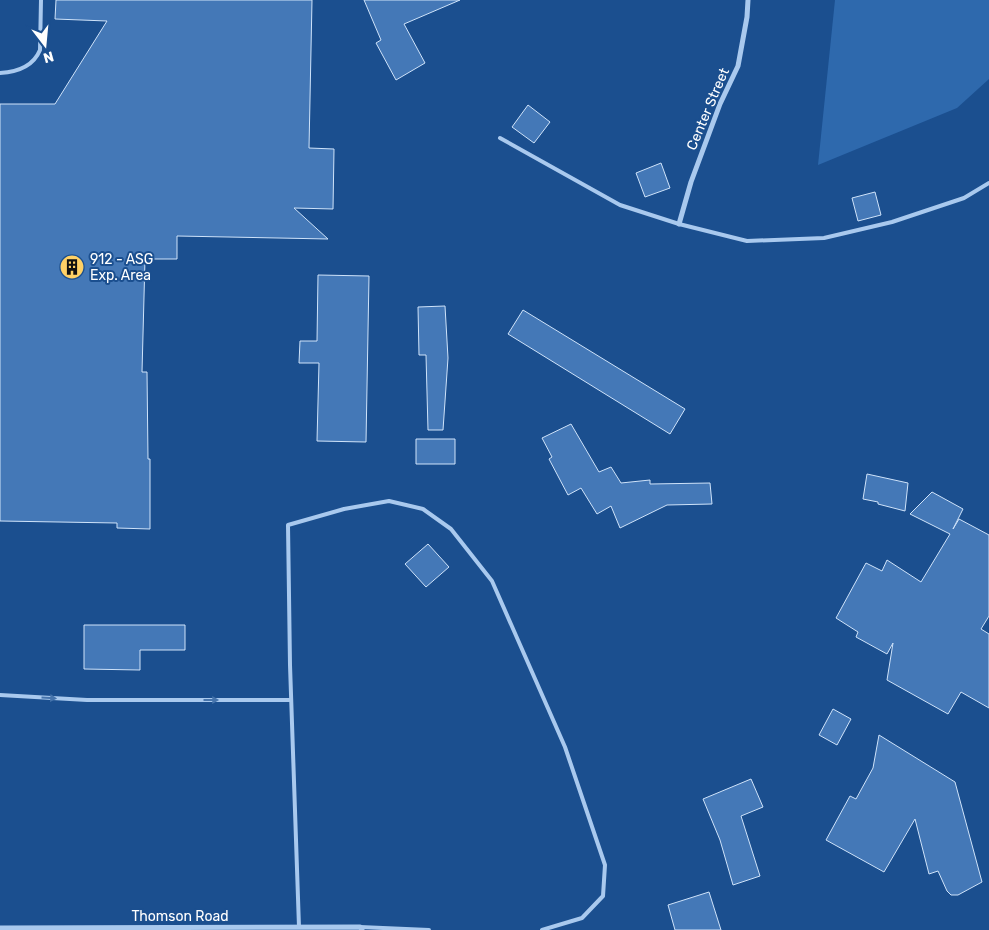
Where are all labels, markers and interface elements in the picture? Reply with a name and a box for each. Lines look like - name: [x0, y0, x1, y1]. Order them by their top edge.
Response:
- north arrow: [20, 20, 70, 70]
- text: N: [41, 47, 56, 67]
- street label: Center Street: [683, 65, 733, 153]
- place label: 912 - ASG Exp. Area: [90, 251, 153, 284]
- building icon: 912 - ASG Exp. Area: [59, 254, 85, 280]
- one-way arrow: [41, 694, 57, 702]
- one-way arrow: [203, 696, 219, 704]
- street label: Thomson Road: [131, 908, 229, 925]

